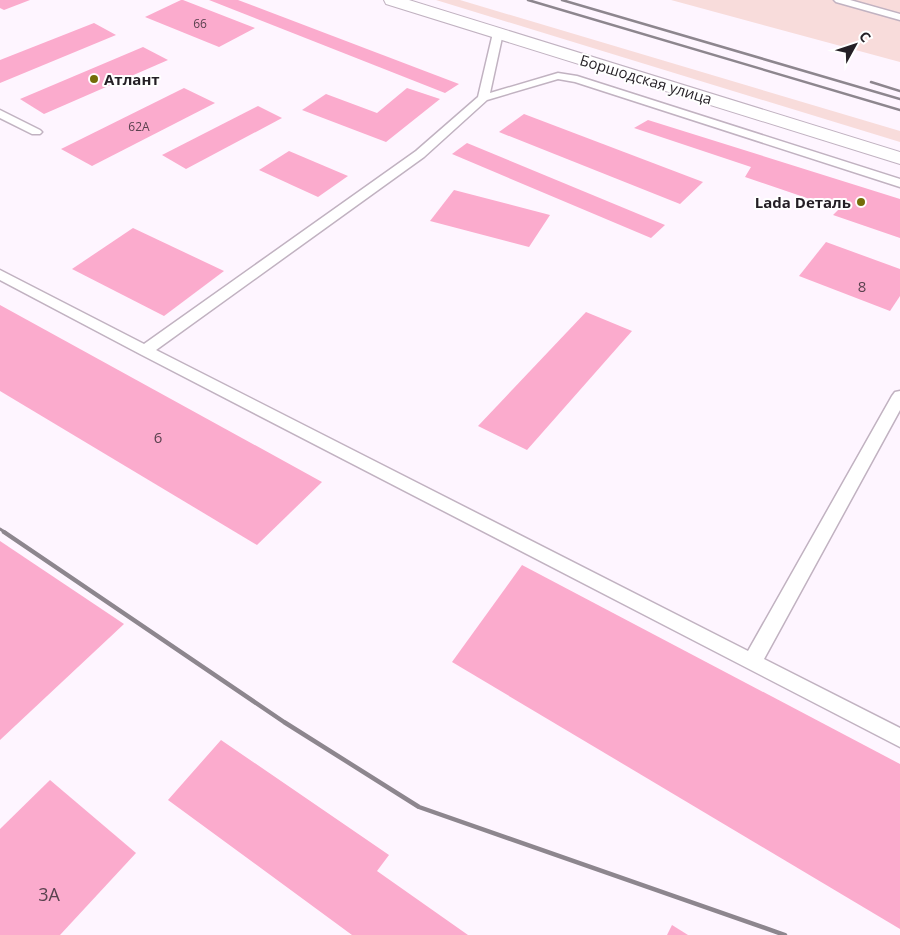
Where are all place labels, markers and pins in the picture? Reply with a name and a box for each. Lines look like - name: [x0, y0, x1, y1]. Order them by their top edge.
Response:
- place label: Атлант: [104, 69, 160, 89]
- marker: Атлант: [88, 73, 100, 85]
- place label: Lada Dеталь: [755, 192, 851, 212]
- marker: Lada Dеталь: [855, 196, 867, 208]

